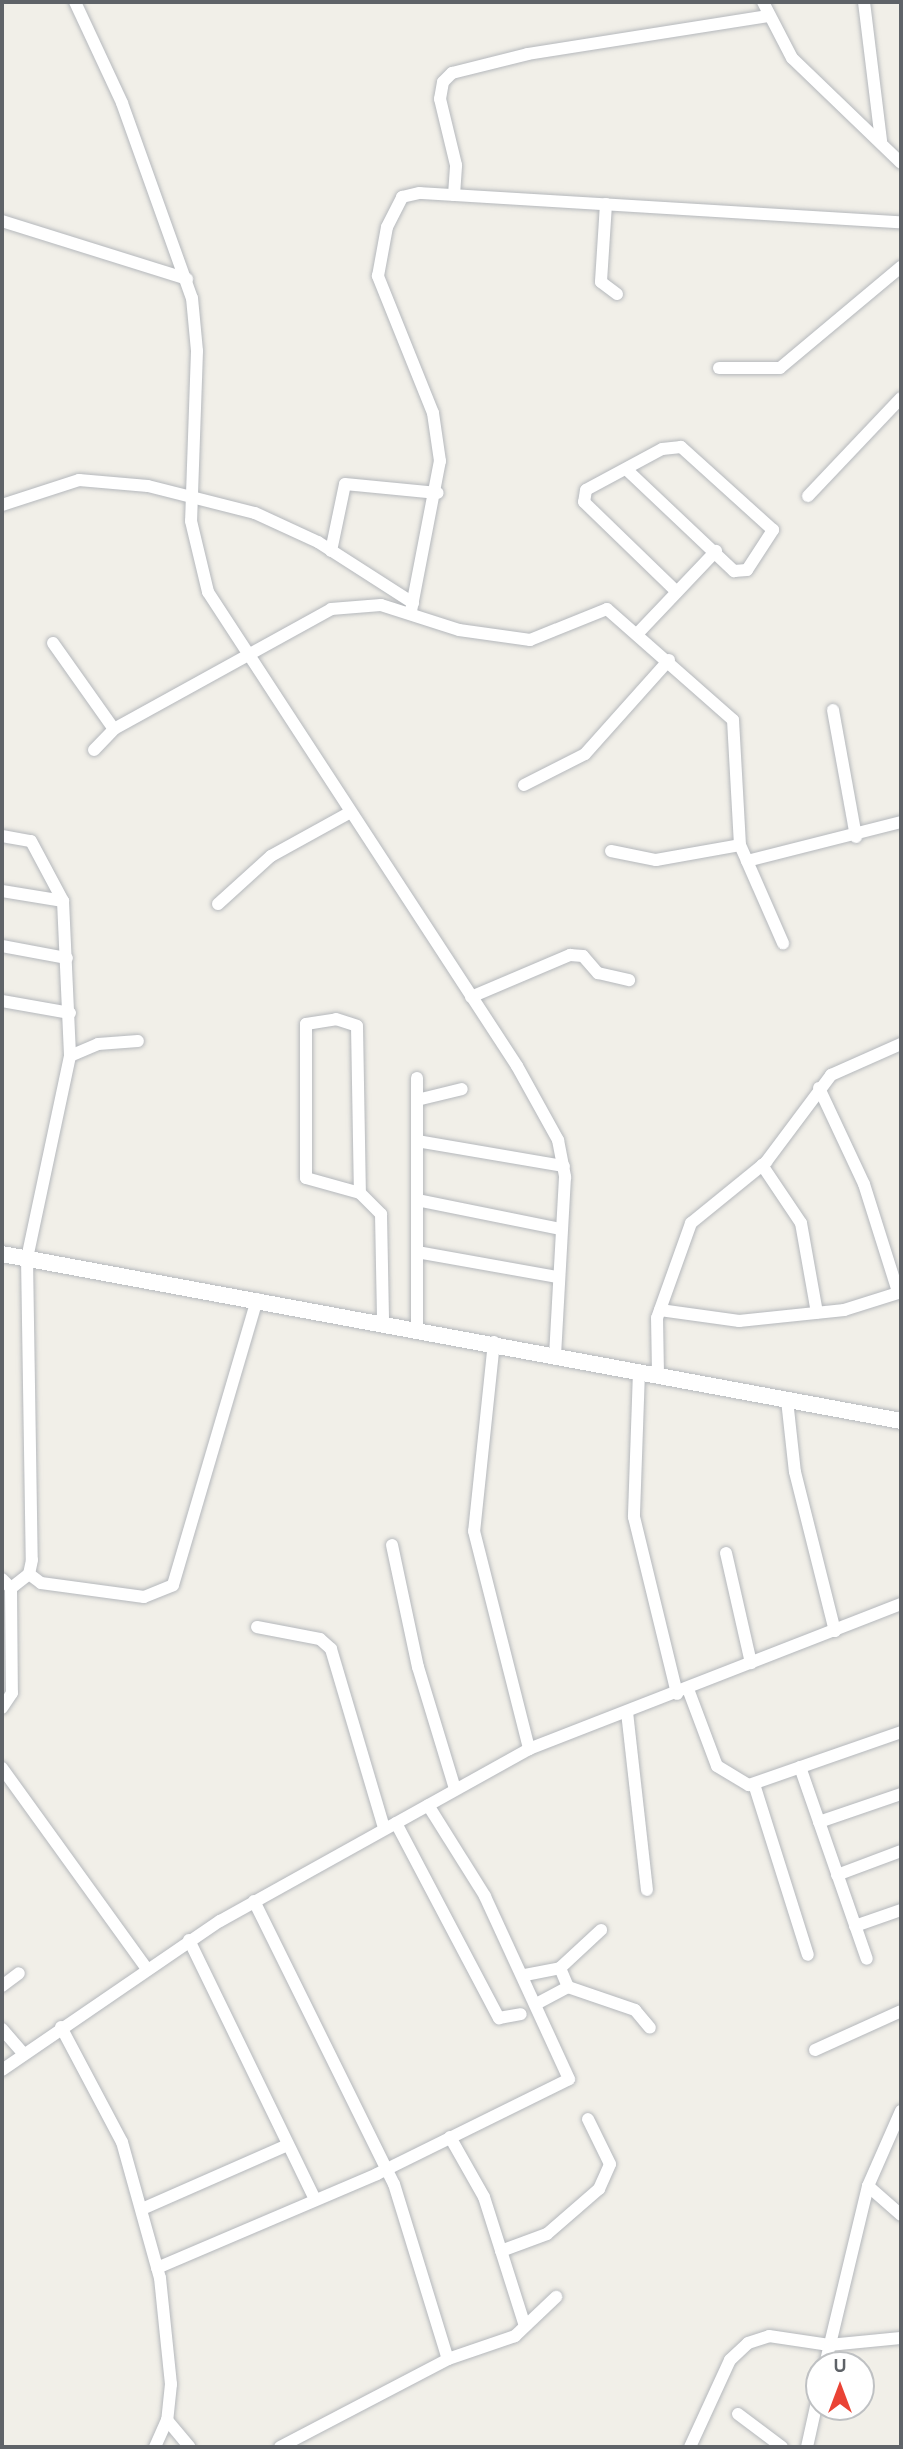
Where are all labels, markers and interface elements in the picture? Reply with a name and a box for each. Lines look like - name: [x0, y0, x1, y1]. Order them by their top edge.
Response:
- north arrow: [805, 2351, 875, 2421]
- text: U: [833, 2355, 847, 2379]

